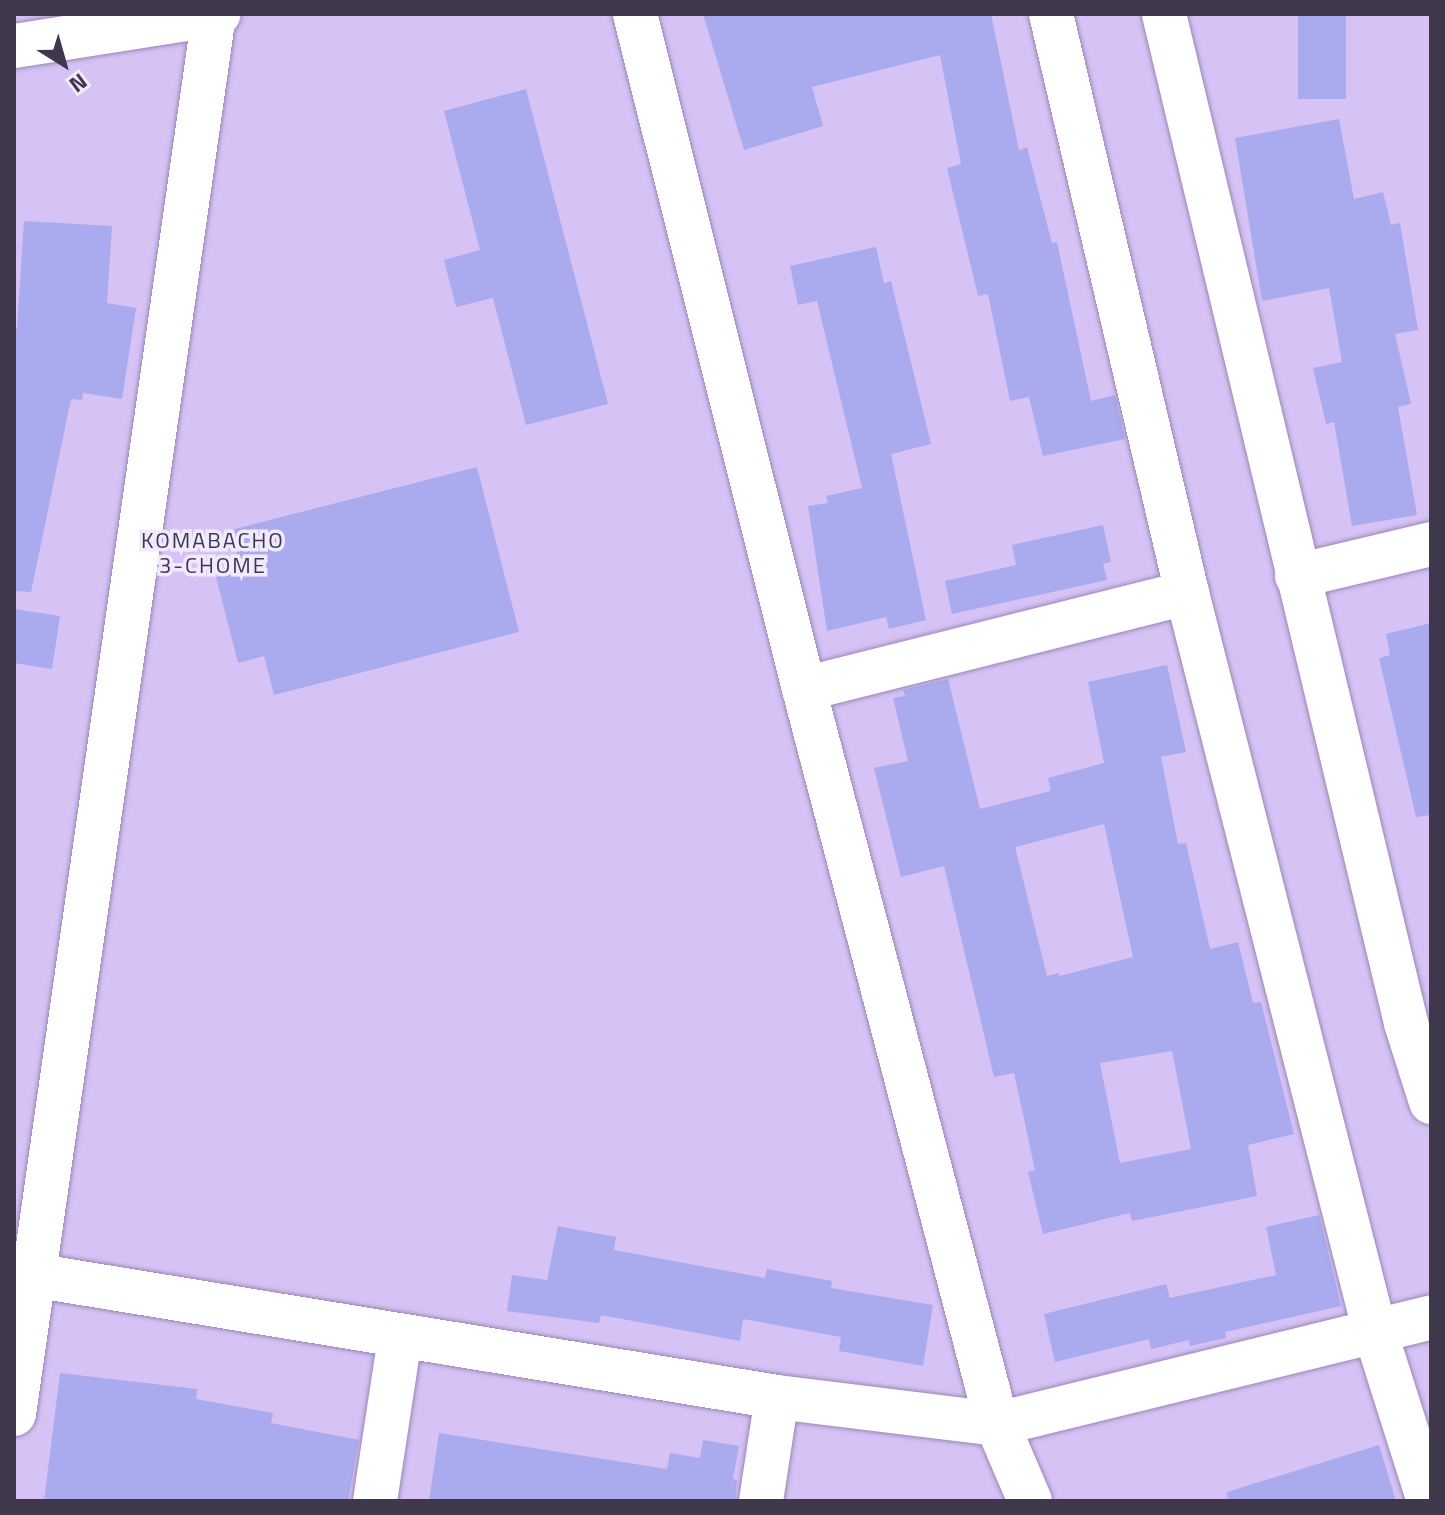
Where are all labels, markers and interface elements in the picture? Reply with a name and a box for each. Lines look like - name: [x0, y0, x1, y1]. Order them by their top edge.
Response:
- north arrow: [24, 24, 104, 104]
- text: N: [62, 65, 95, 101]
- district label: KOMABACHO 3-CHOME: [141, 527, 285, 578]

